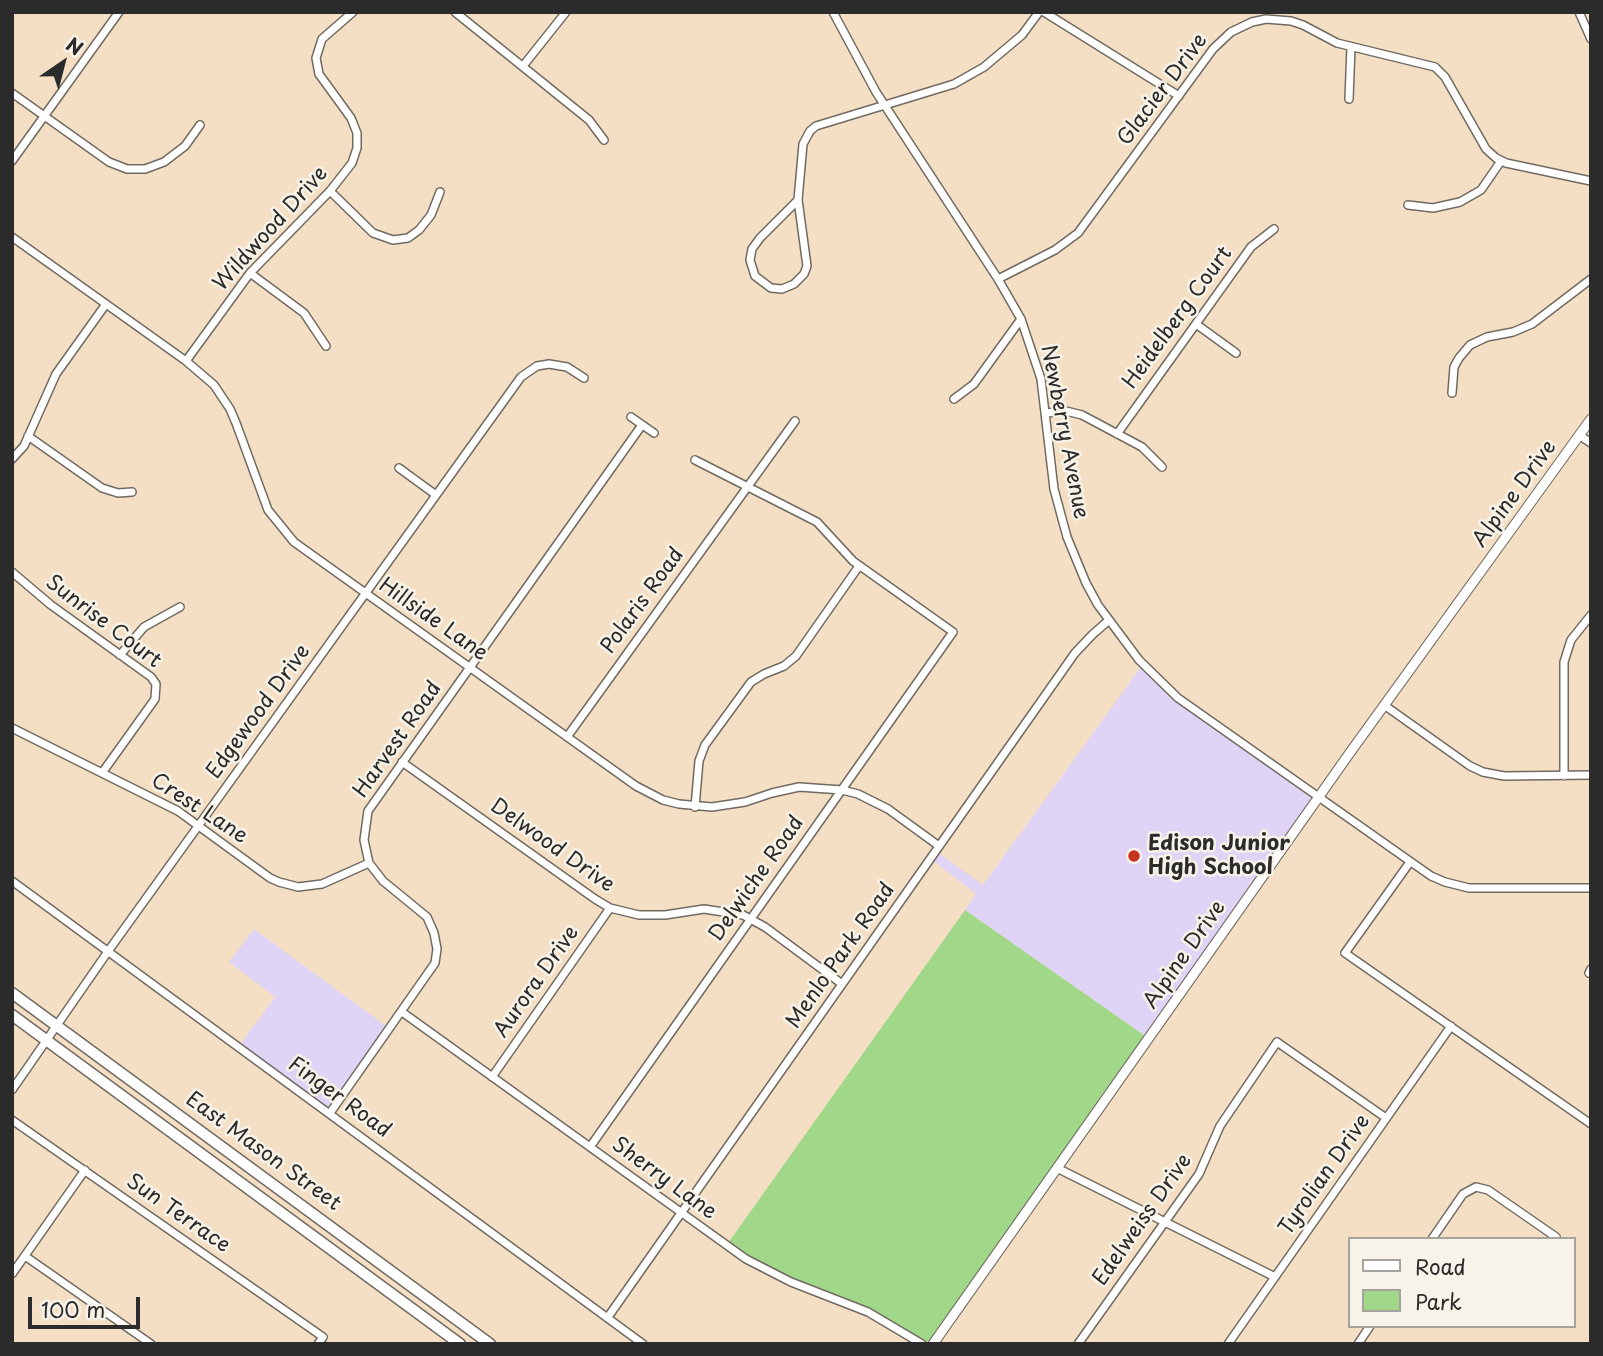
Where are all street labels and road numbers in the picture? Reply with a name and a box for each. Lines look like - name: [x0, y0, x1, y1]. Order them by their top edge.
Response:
- street label: Glacier Drive: [1113, 29, 1213, 151]
- street label: Wildwood Drive: [209, 162, 333, 296]
- street label: Heidelberg Court: [1118, 242, 1238, 394]
- street label: Newberry Avenue: [1035, 343, 1093, 521]
- street label: Alpine Drive: [1468, 436, 1562, 552]
- street label: Polaris Road: [596, 543, 690, 659]
- street label: Sunrise Court: [40, 570, 166, 674]
- street label: Hillside Lane: [374, 573, 492, 667]
- street label: Edgewood Drive: [202, 640, 316, 784]
- street label: Harvest Road: [349, 677, 447, 803]
- street label: Crest Lane: [146, 768, 252, 850]
- street label: Delwood Drive: [485, 794, 619, 898]
- street label: Delwiche Road: [704, 811, 810, 947]
- street label: Menlo Park Road: [781, 878, 901, 1034]
- street label: Alpine Drive: [1139, 896, 1231, 1014]
- street label: Aurora Drive: [489, 921, 585, 1043]
- street label: Finger Road: [283, 1052, 395, 1144]
- street label: East Mason Street: [180, 1087, 346, 1217]
- street label: Tyrolian Drive: [1274, 1110, 1376, 1240]
- street label: Sherry Lane: [607, 1133, 721, 1225]
- street label: Edelweiss Drive: [1088, 1149, 1198, 1291]
- street label: Sun Terrace: [121, 1169, 235, 1259]

